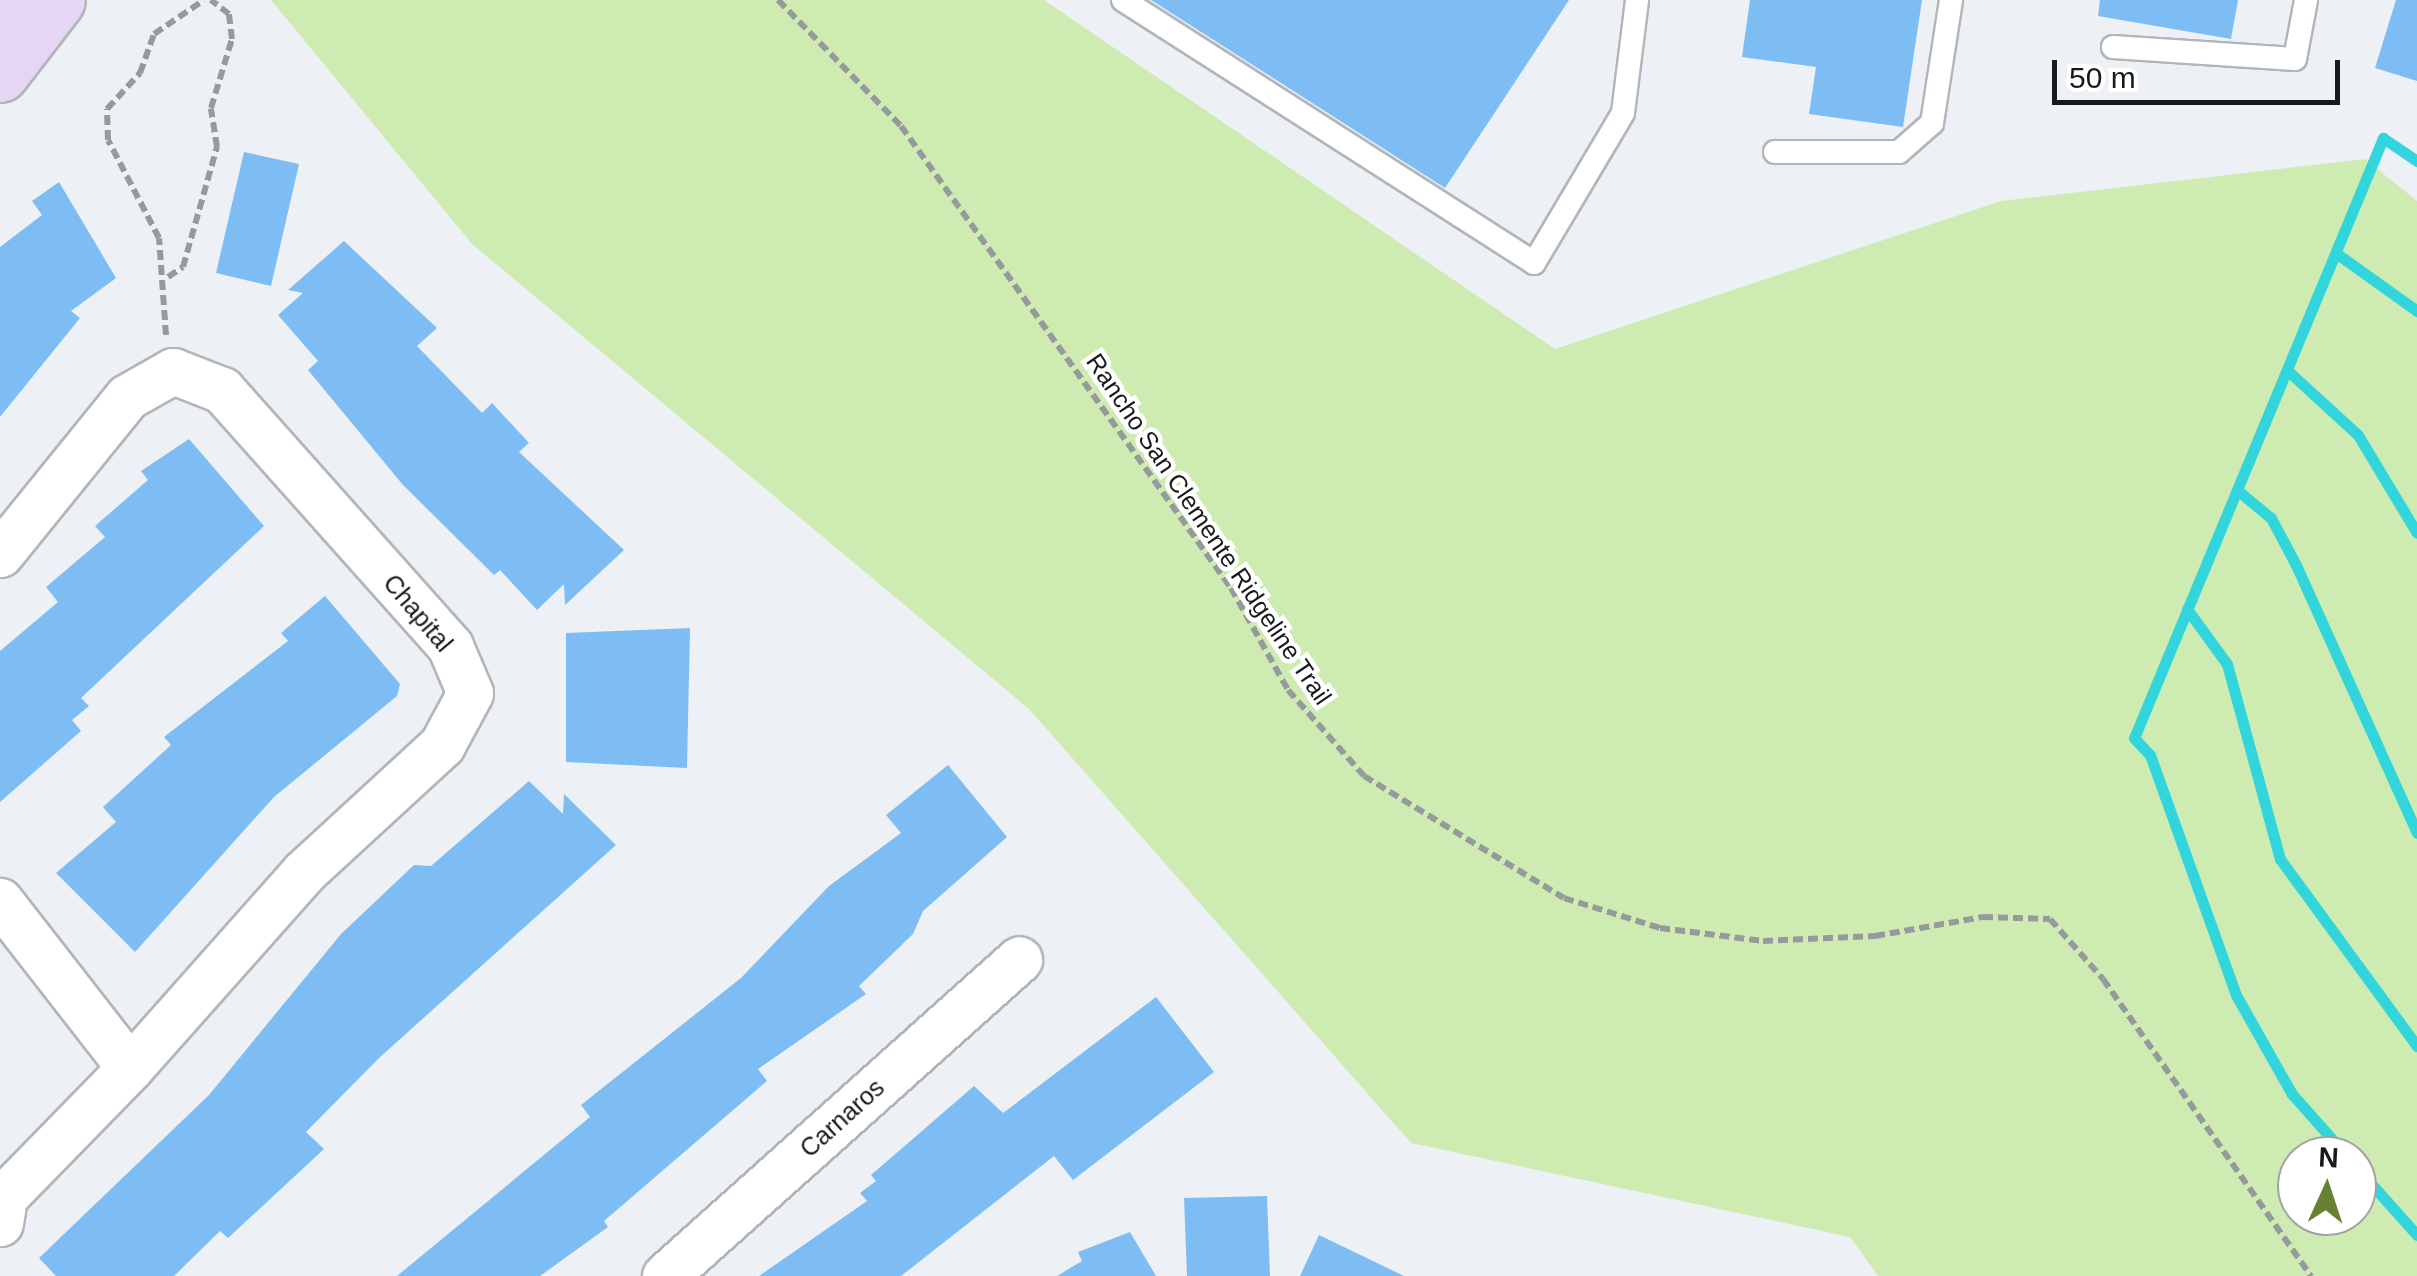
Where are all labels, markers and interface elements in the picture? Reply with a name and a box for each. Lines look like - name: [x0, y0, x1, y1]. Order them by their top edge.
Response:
- scale bar: [2057, 40, 2344, 102]
- text: 50 m: [2069, 61, 2136, 94]
- street label: Rancho San Clemente Ridgeline Trail: [1080, 348, 1338, 710]
- street label: Chapital: [377, 568, 459, 658]
- street label: Carnaros: [794, 1072, 890, 1164]
- north arrow: [2277, 1136, 2377, 1236]
- text: N: [2318, 1142, 2339, 1174]

